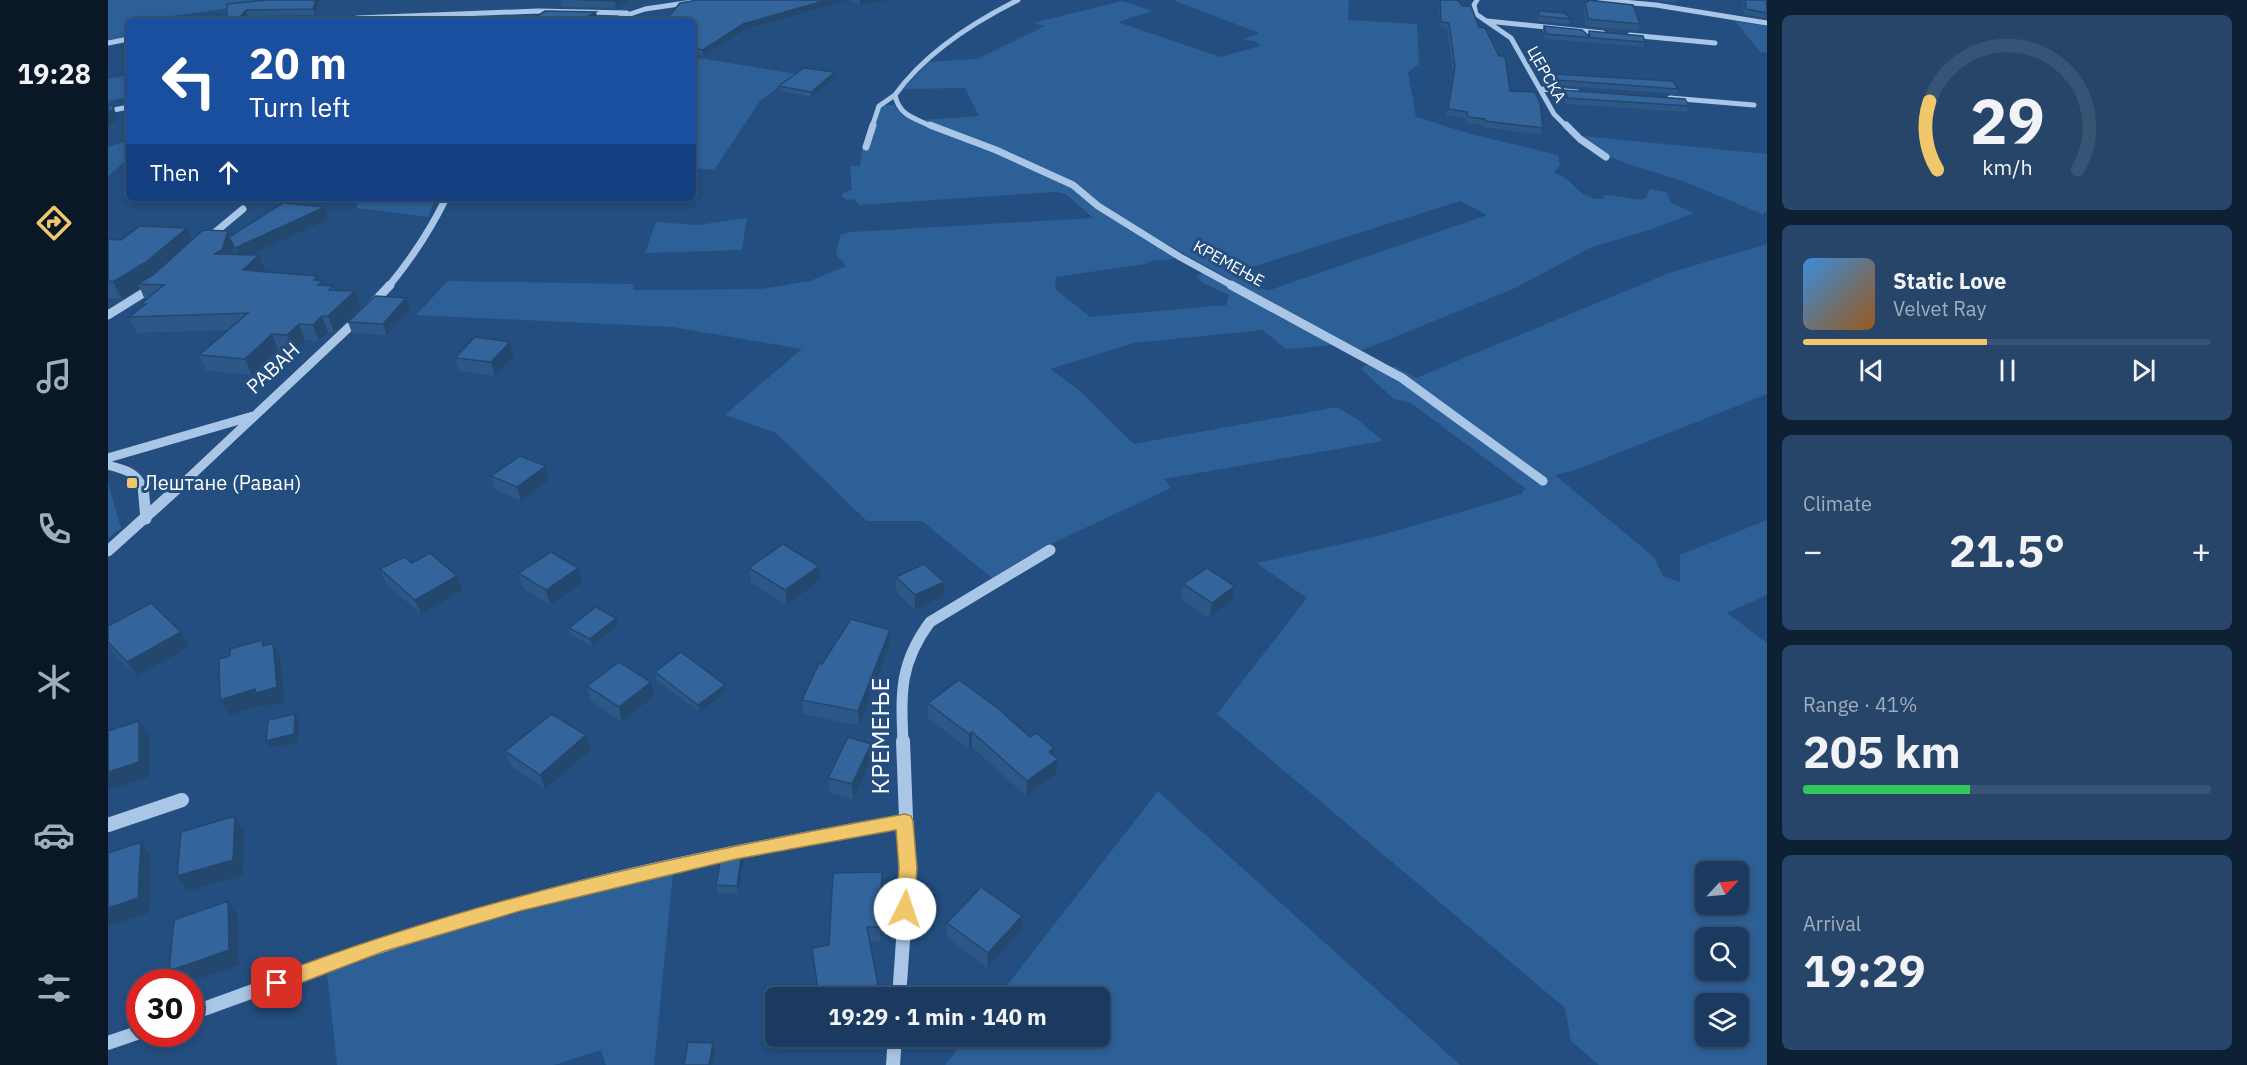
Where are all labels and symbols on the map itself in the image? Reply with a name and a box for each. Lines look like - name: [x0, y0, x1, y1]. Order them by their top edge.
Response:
- street label: ЦЕРСКА: [1523, 42, 1571, 106]
- street label: КРЕМЕЊЕ: [1190, 235, 1268, 291]
- street label: РАВАН: [240, 336, 305, 399]
- place label: Лештане (Раван): [144, 469, 301, 496]
- marker: Лештане (Раван): [125, 476, 139, 490]
- street label: КРЕМЕЊЕ: [864, 678, 896, 794]
- north arrow: [1695, 861, 1749, 915]
- position arrow: [873, 877, 937, 941]
- pin: [251, 957, 302, 1008]
- speed limit sign: 30: [126, 969, 204, 1047]

